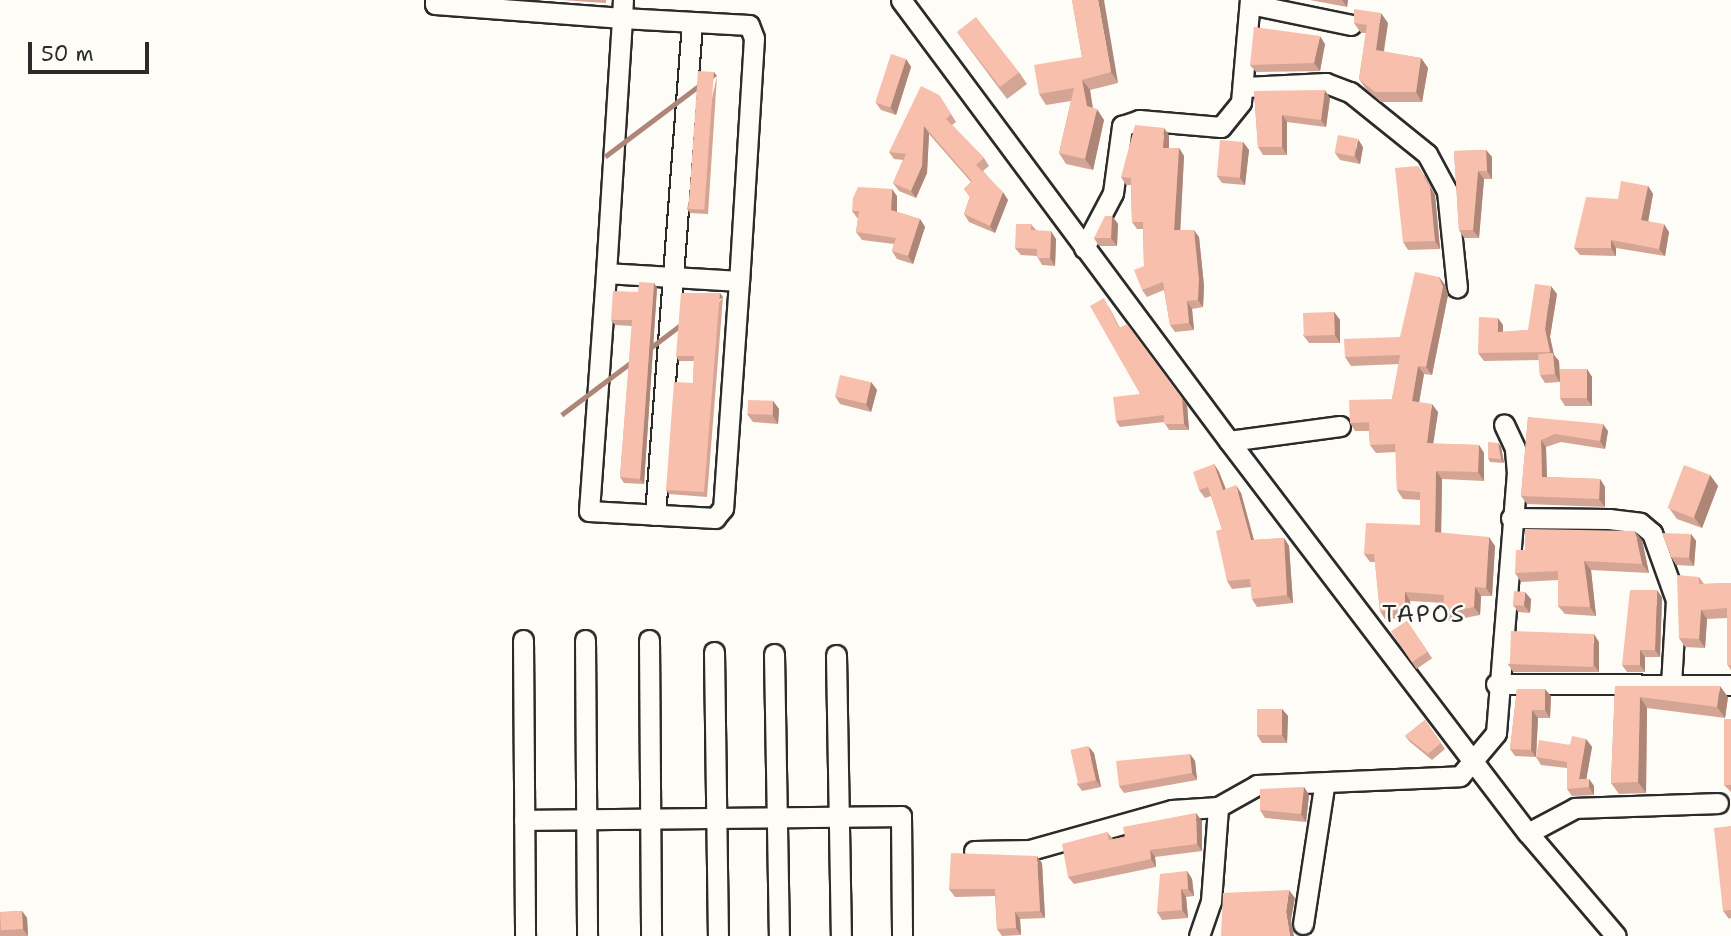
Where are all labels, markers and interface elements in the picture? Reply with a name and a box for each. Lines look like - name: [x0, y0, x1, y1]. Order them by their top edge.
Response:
- scale bar: [32, 28, 152, 72]
- text: 50 m: [41, 40, 94, 68]
- district label: TAPOS: [1383, 601, 1465, 629]

